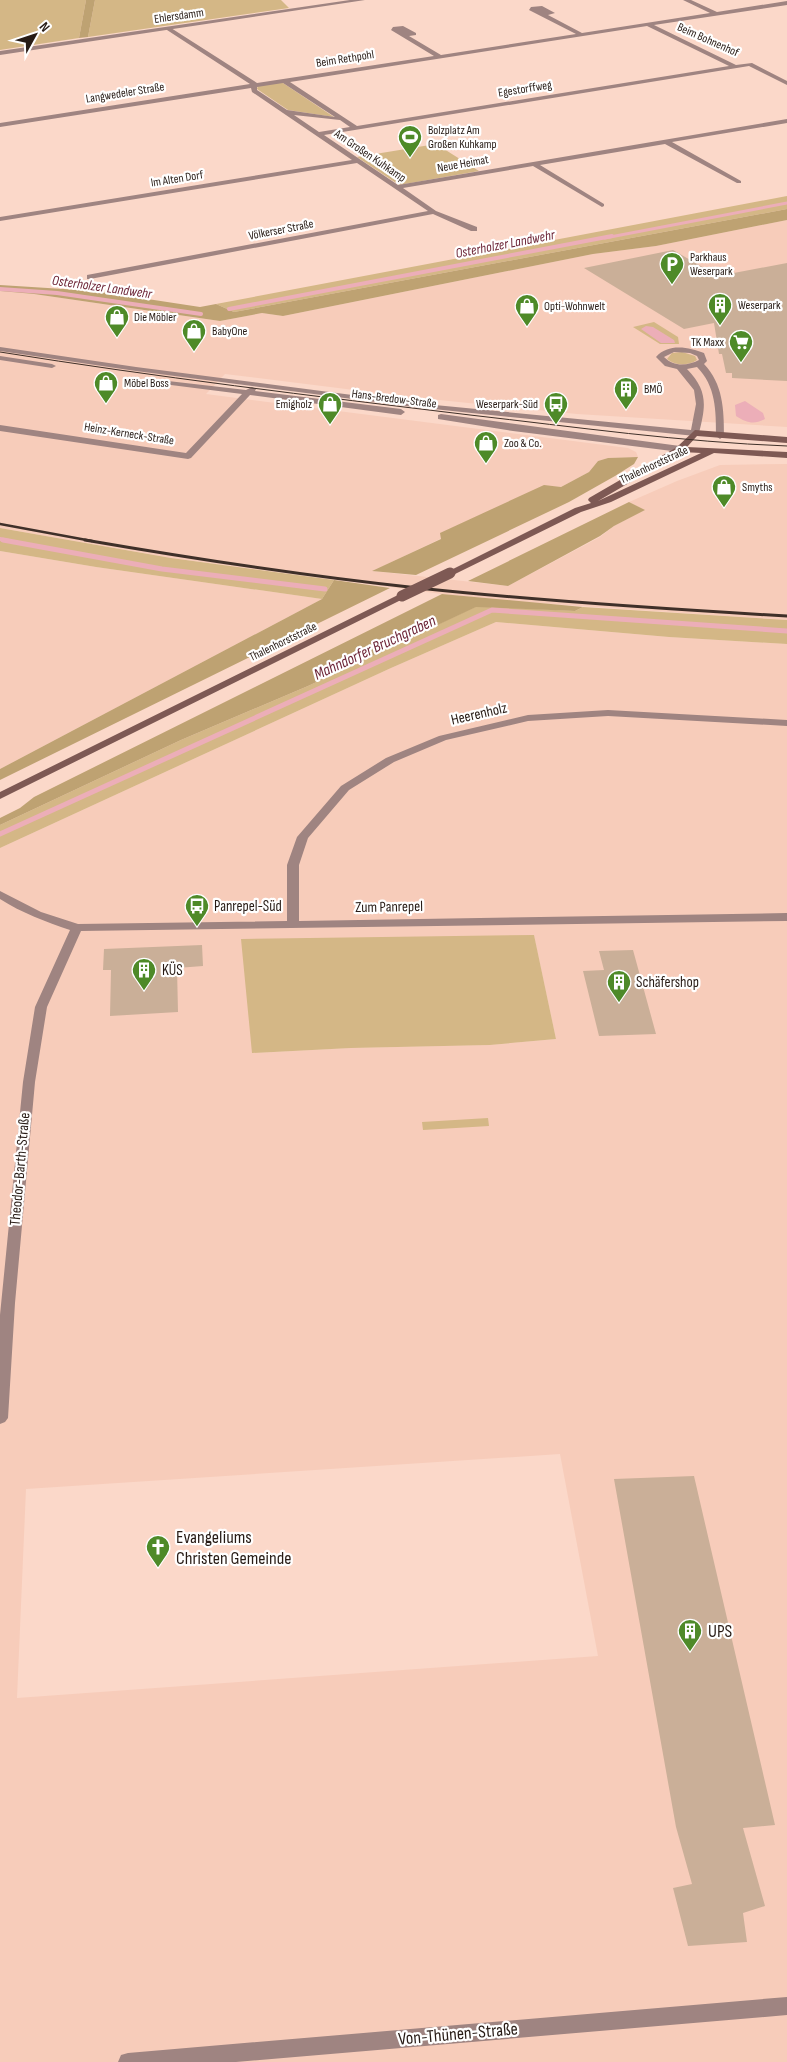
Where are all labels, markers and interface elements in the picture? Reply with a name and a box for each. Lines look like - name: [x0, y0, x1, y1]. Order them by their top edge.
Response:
- street label: Ehlersdamm: [153, 5, 205, 27]
- north arrow: [10, 10, 60, 60]
- text: N: [36, 19, 53, 35]
- street label: Beim Bohnenhof: [675, 20, 742, 61]
- street label: Beim Rethpohl: [315, 47, 375, 71]
- street label: Egestorffweg: [497, 77, 553, 101]
- street label: Langwedeler Straße: [85, 79, 165, 107]
- place label: Bolzplatz Am Großen Kuhkamp: [428, 123, 496, 152]
- sports icon: Bolzplatz Am Großen Kuhkamp: [397, 124, 423, 158]
- street label: Am Großen Kuhkamp: [330, 126, 409, 186]
- street label: Neue Heimat: [436, 152, 490, 176]
- street label: Im Alten Dorf: [150, 167, 205, 191]
- street label: Völkerser Straße: [247, 216, 315, 244]
- water label: Osterholzer Landwehr: [454, 226, 557, 262]
- place label: Parkhaus Weserpark: [690, 250, 733, 279]
- parking icon: Parkhaus Weserpark: [659, 251, 685, 285]
- water label: Osterholzer Landwehr: [51, 272, 154, 303]
- building icon: Weserpark: [707, 292, 733, 326]
- shop icon: Opti-Wohnwelt: [514, 293, 540, 327]
- place label: Weserpark: [738, 298, 781, 313]
- place label: Opti-Wohnwelt: [544, 299, 605, 314]
- shop icon: Die Möbler: [104, 304, 130, 338]
- place label: Die Möbler: [134, 310, 177, 325]
- shop icon: BabyOne: [181, 318, 207, 352]
- place label: BabyOne: [212, 324, 248, 339]
- supermarket icon: TK Maxx: [728, 329, 754, 363]
- place label: TK Maxx: [691, 335, 724, 350]
- shop icon: Möbel Boss: [93, 370, 119, 404]
- place label: Möbel Boss: [124, 376, 169, 391]
- building icon: BMÖ: [613, 376, 639, 410]
- place label: BMÖ: [644, 382, 662, 397]
- street label: Hans-Bredow-Straße: [351, 386, 437, 412]
- shop icon: Emigholz: [317, 391, 343, 425]
- bus stop icon: Weserpark-Süd: [543, 391, 569, 425]
- place label: Emigholz: [276, 397, 313, 412]
- place label: Weserpark-Süd: [476, 397, 538, 412]
- street label: Heinz-Kerneck-Straße: [83, 420, 175, 449]
- shop icon: Zoo & Co.: [473, 430, 499, 464]
- place label: Zoo & Co.: [504, 436, 541, 451]
- street label: Thalenhorststraße: [617, 443, 691, 487]
- shop icon: Smyths: [711, 474, 737, 508]
- place label: Smyths: [742, 480, 773, 495]
- water label: Mahndorfer Bruchgraben: [311, 611, 439, 685]
- street label: Thalenhorststraße: [247, 619, 320, 665]
- street label: Heerenholz: [449, 698, 510, 730]
- bus stop icon: Panrepel-Süd: [184, 893, 210, 927]
- place label: Panrepel-Süd: [214, 897, 282, 916]
- street label: Zum Panrepel: [355, 897, 423, 917]
- building icon: KÜS: [131, 957, 157, 991]
- place label: KÜS: [162, 961, 183, 980]
- building icon: Schäfershop: [606, 969, 632, 1003]
- place label: Schäfershop: [636, 973, 699, 992]
- street label: Theodor-Barth-Straße: [6, 1112, 34, 1226]
- place label: Evangeliums Christen Gemeinde: [176, 1527, 291, 1569]
- church icon: Evangeliums Christen Gemeinde: [145, 1534, 171, 1568]
- building icon: UPS: [677, 1618, 703, 1652]
- place label: UPS: [708, 1621, 733, 1642]
- street label: Von-Thünen-Straße: [397, 2018, 519, 2050]

